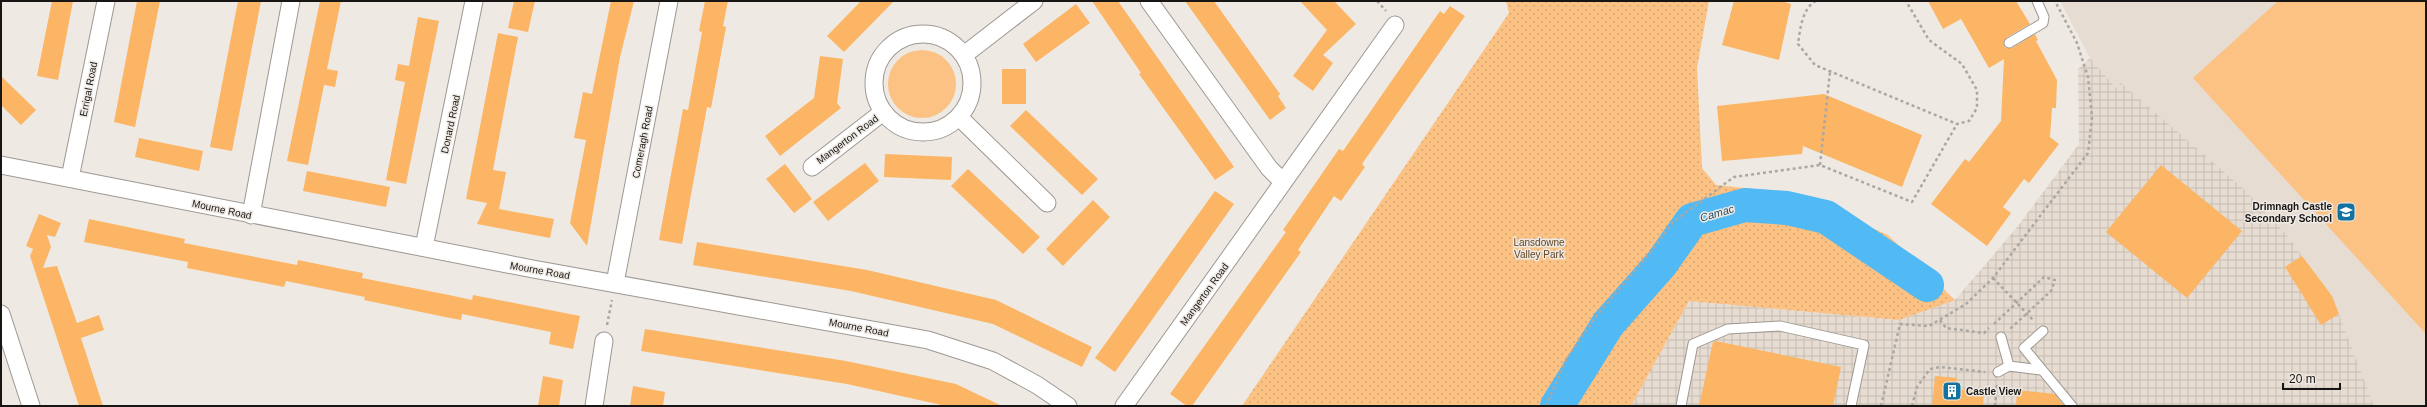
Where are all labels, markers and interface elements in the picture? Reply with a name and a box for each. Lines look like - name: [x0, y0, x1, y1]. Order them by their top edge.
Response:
- street label: Errigal Road: [78, 61, 99, 117]
- street label: Donard Road: [439, 94, 462, 154]
- street label: Comeragh Road: [630, 105, 655, 179]
- street label: Mangerton Road: [814, 113, 880, 166]
- street label: Mourne Road: [191, 198, 253, 221]
- place label: Drimnagh Castle Secondary School: [2245, 201, 2332, 224]
- school or university icon: Drimnagh Castle Secondary School: [2335, 201, 2357, 223]
- water label: Camac: [1699, 202, 1736, 224]
- park label: Lansdowne Valley Park: [1513, 237, 1565, 260]
- street label: Mourne Road: [509, 260, 571, 281]
- street label: Mangerton Road: [1178, 261, 1231, 328]
- street label: Mourne Road: [828, 316, 890, 339]
- scale bar: [2283, 365, 2340, 391]
- text: 20 m: [2289, 372, 2316, 386]
- building icon: Castle View: [1941, 380, 1963, 402]
- place label: Castle View: [1966, 386, 2022, 397]

